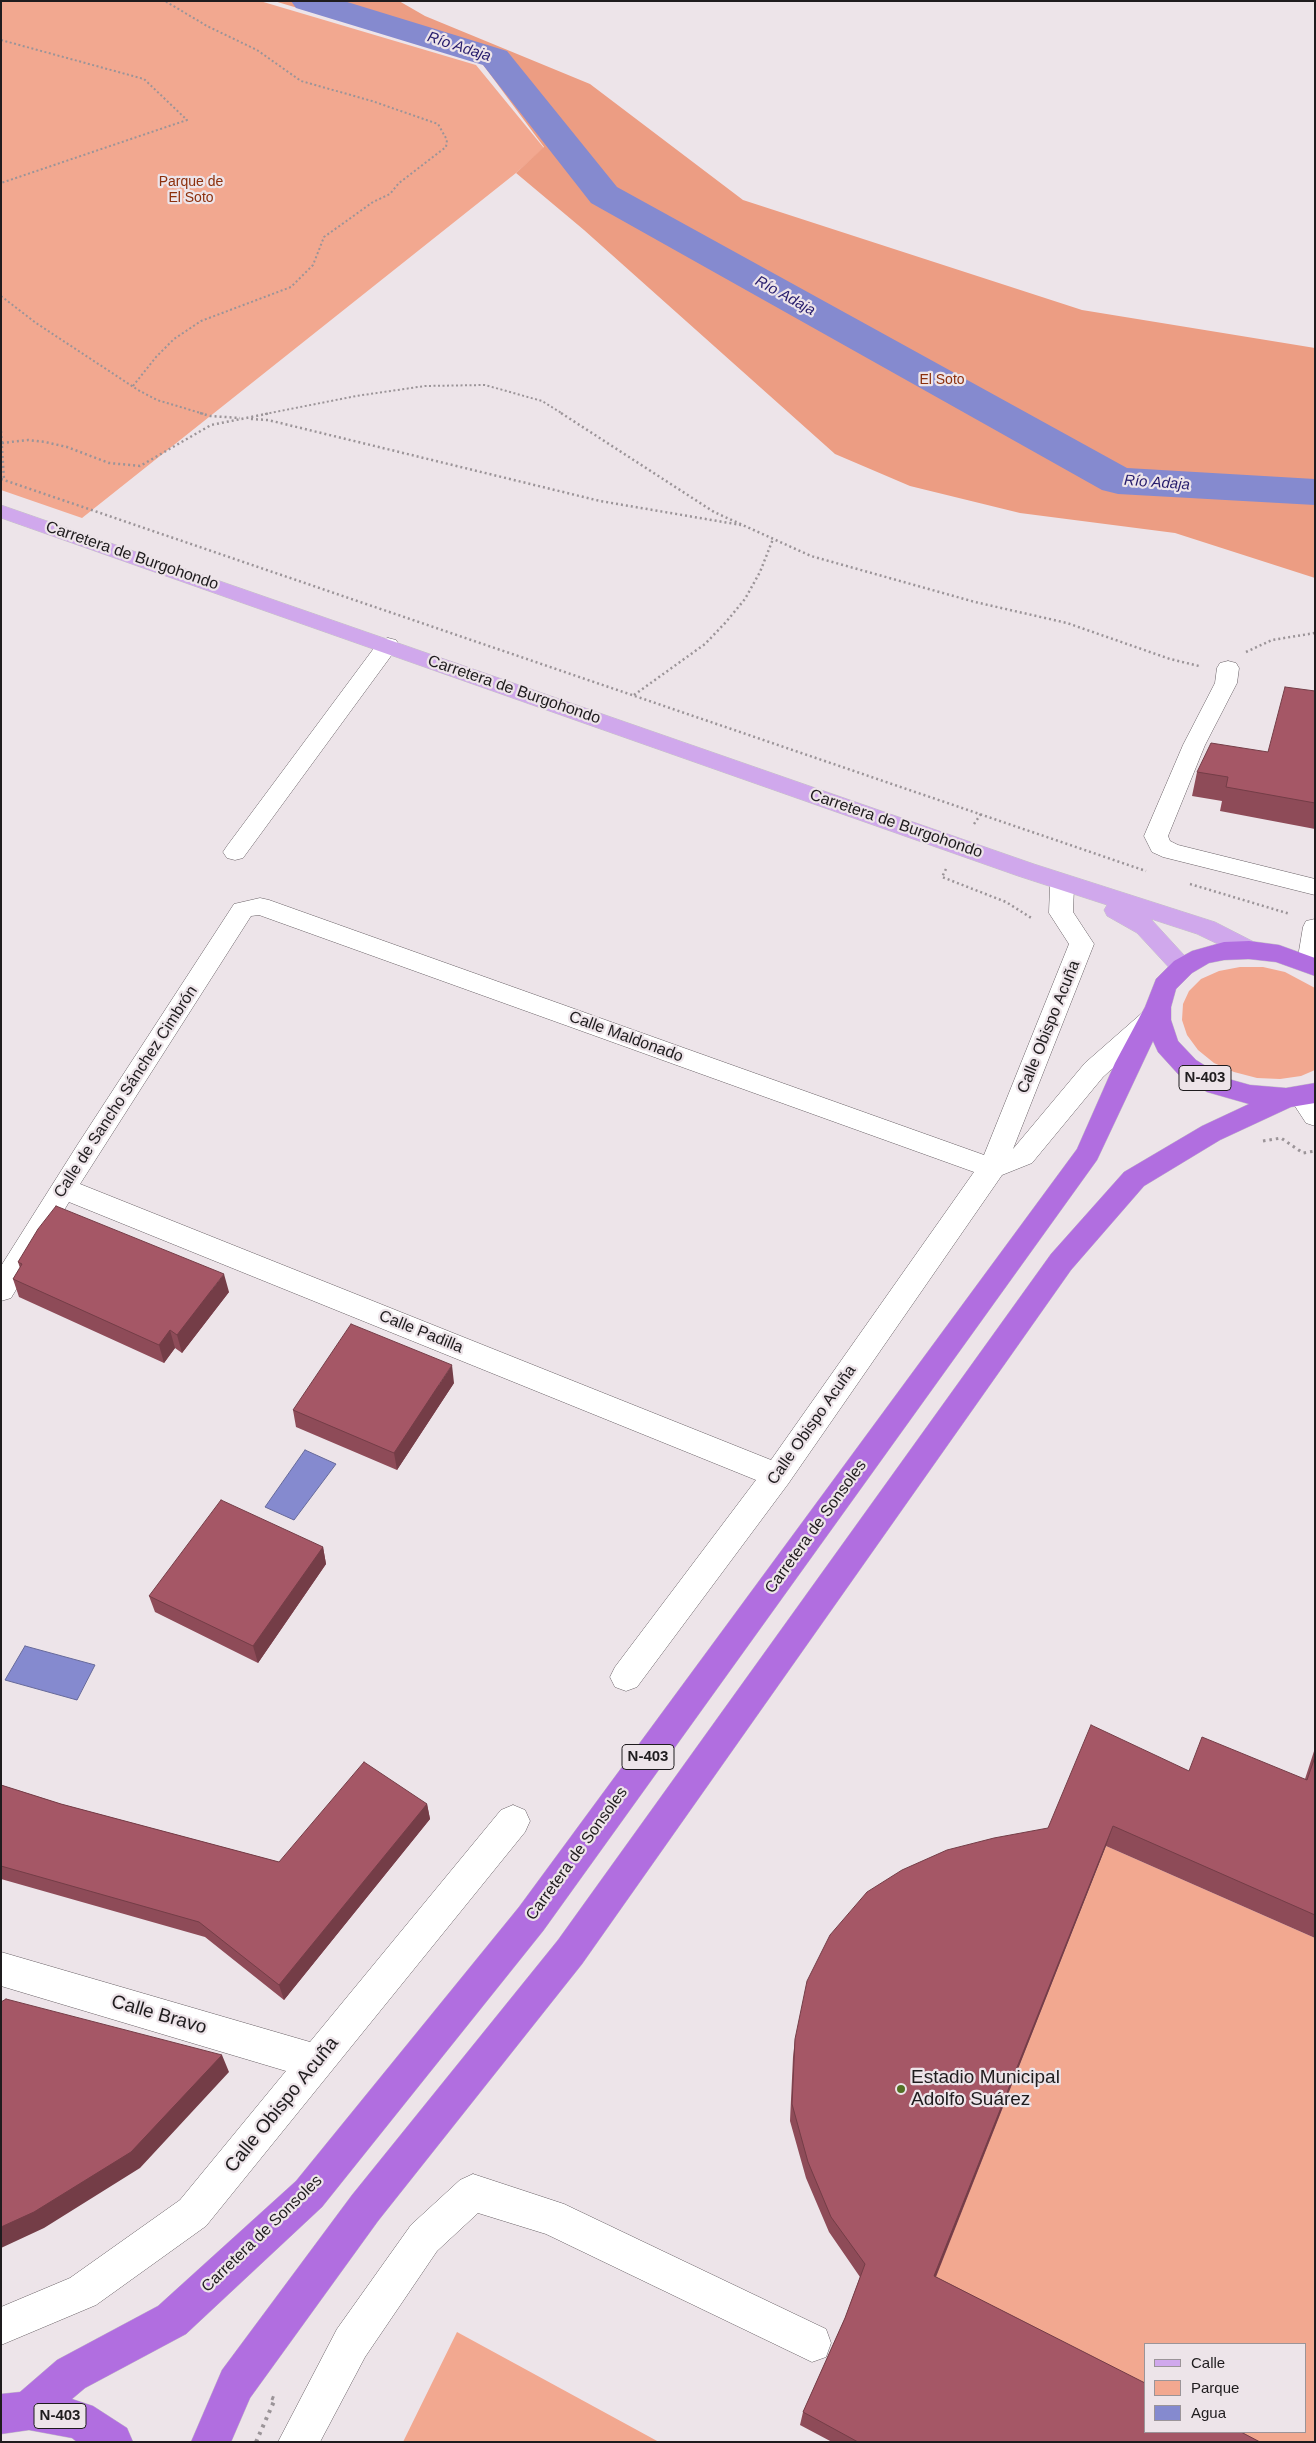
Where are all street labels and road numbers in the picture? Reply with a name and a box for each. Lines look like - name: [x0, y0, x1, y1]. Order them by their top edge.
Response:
- street label: Carretera de Burgohondo: [43, 517, 221, 595]
- street label: Carretera de Burgohondo: [425, 651, 603, 729]
- street label: Carretera de Burgohondo: [807, 785, 985, 863]
- street label: Calle Obispo Acuña: [1014, 958, 1084, 1096]
- street label: Calle de Sancho Sánchez Cimbrón: [50, 982, 202, 1202]
- street label: Calle Maldonado: [566, 1007, 686, 1067]
- road number: N-403: [1179, 1066, 1231, 1090]
- street label: Calle Padilla: [376, 1306, 466, 1358]
- street label: Calle Obispo Acuña: [764, 1362, 860, 1488]
- street label: Carretera de Sonsoles: [761, 1457, 871, 1597]
- road number: N-403: [622, 1744, 674, 1770]
- street label: Carretera de Sonsoles: [522, 1784, 632, 1924]
- street label: Calle Bravo: [109, 1991, 209, 2039]
- street label: Calle Obispo Acuña: [220, 2033, 344, 2177]
- street label: Carretera de Sonsoles: [198, 2171, 326, 2297]
- road number: N-403: [34, 2404, 86, 2428]

